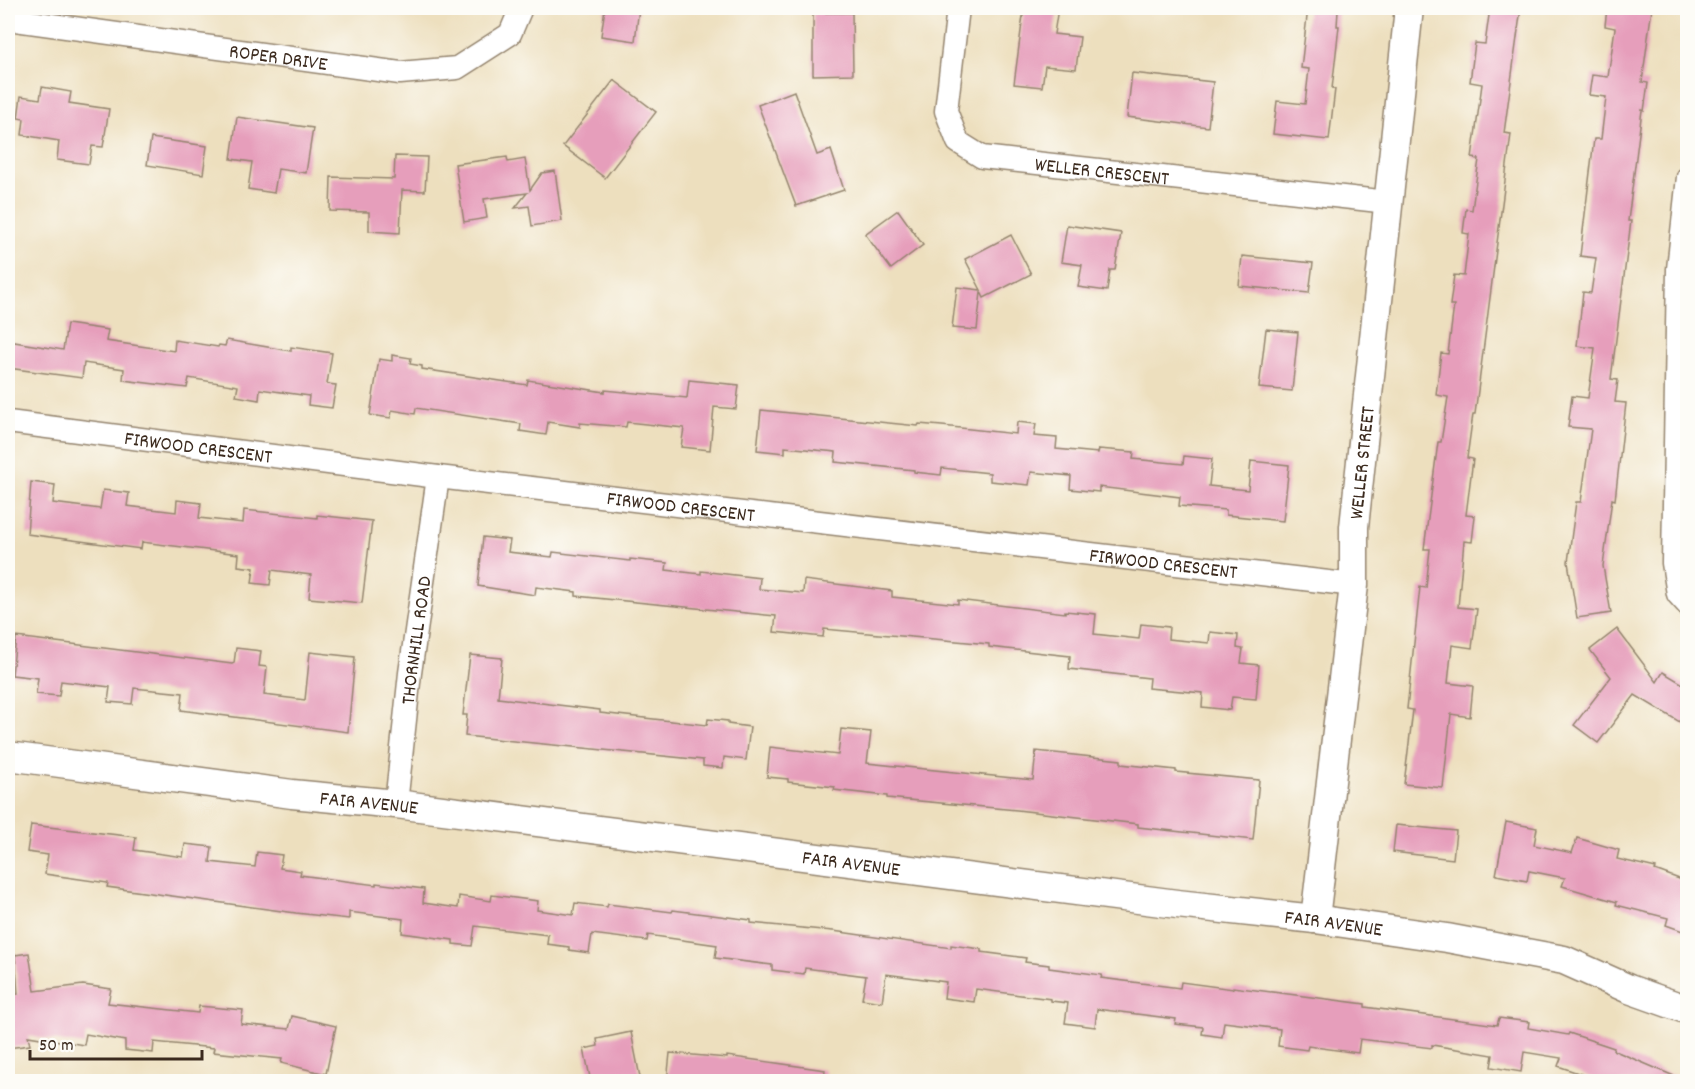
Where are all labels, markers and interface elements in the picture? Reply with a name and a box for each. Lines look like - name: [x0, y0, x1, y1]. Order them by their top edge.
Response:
- street label: ROPER DRIVE: [227, 39, 329, 80]
- street label: WELLER CRESCENT: [1033, 152, 1170, 195]
- street label: WELLER STREET: [1344, 405, 1384, 521]
- street label: FIRWOOD CRESCENT: [123, 426, 274, 473]
- street label: FIRWOOD CRESCENT: [605, 486, 756, 531]
- street label: FIRWOOD CRESCENT: [1088, 543, 1239, 588]
- street label: THORNHILL ROAD: [396, 575, 441, 706]
- street label: FAIR AVENUE: [318, 786, 420, 824]
- street label: FAIR AVENUE: [800, 845, 902, 885]
- street label: FAIR AVENUE: [1283, 905, 1384, 946]
- scale bar: [30, 1023, 202, 1061]
- text: 50 m: [39, 1034, 74, 1059]

